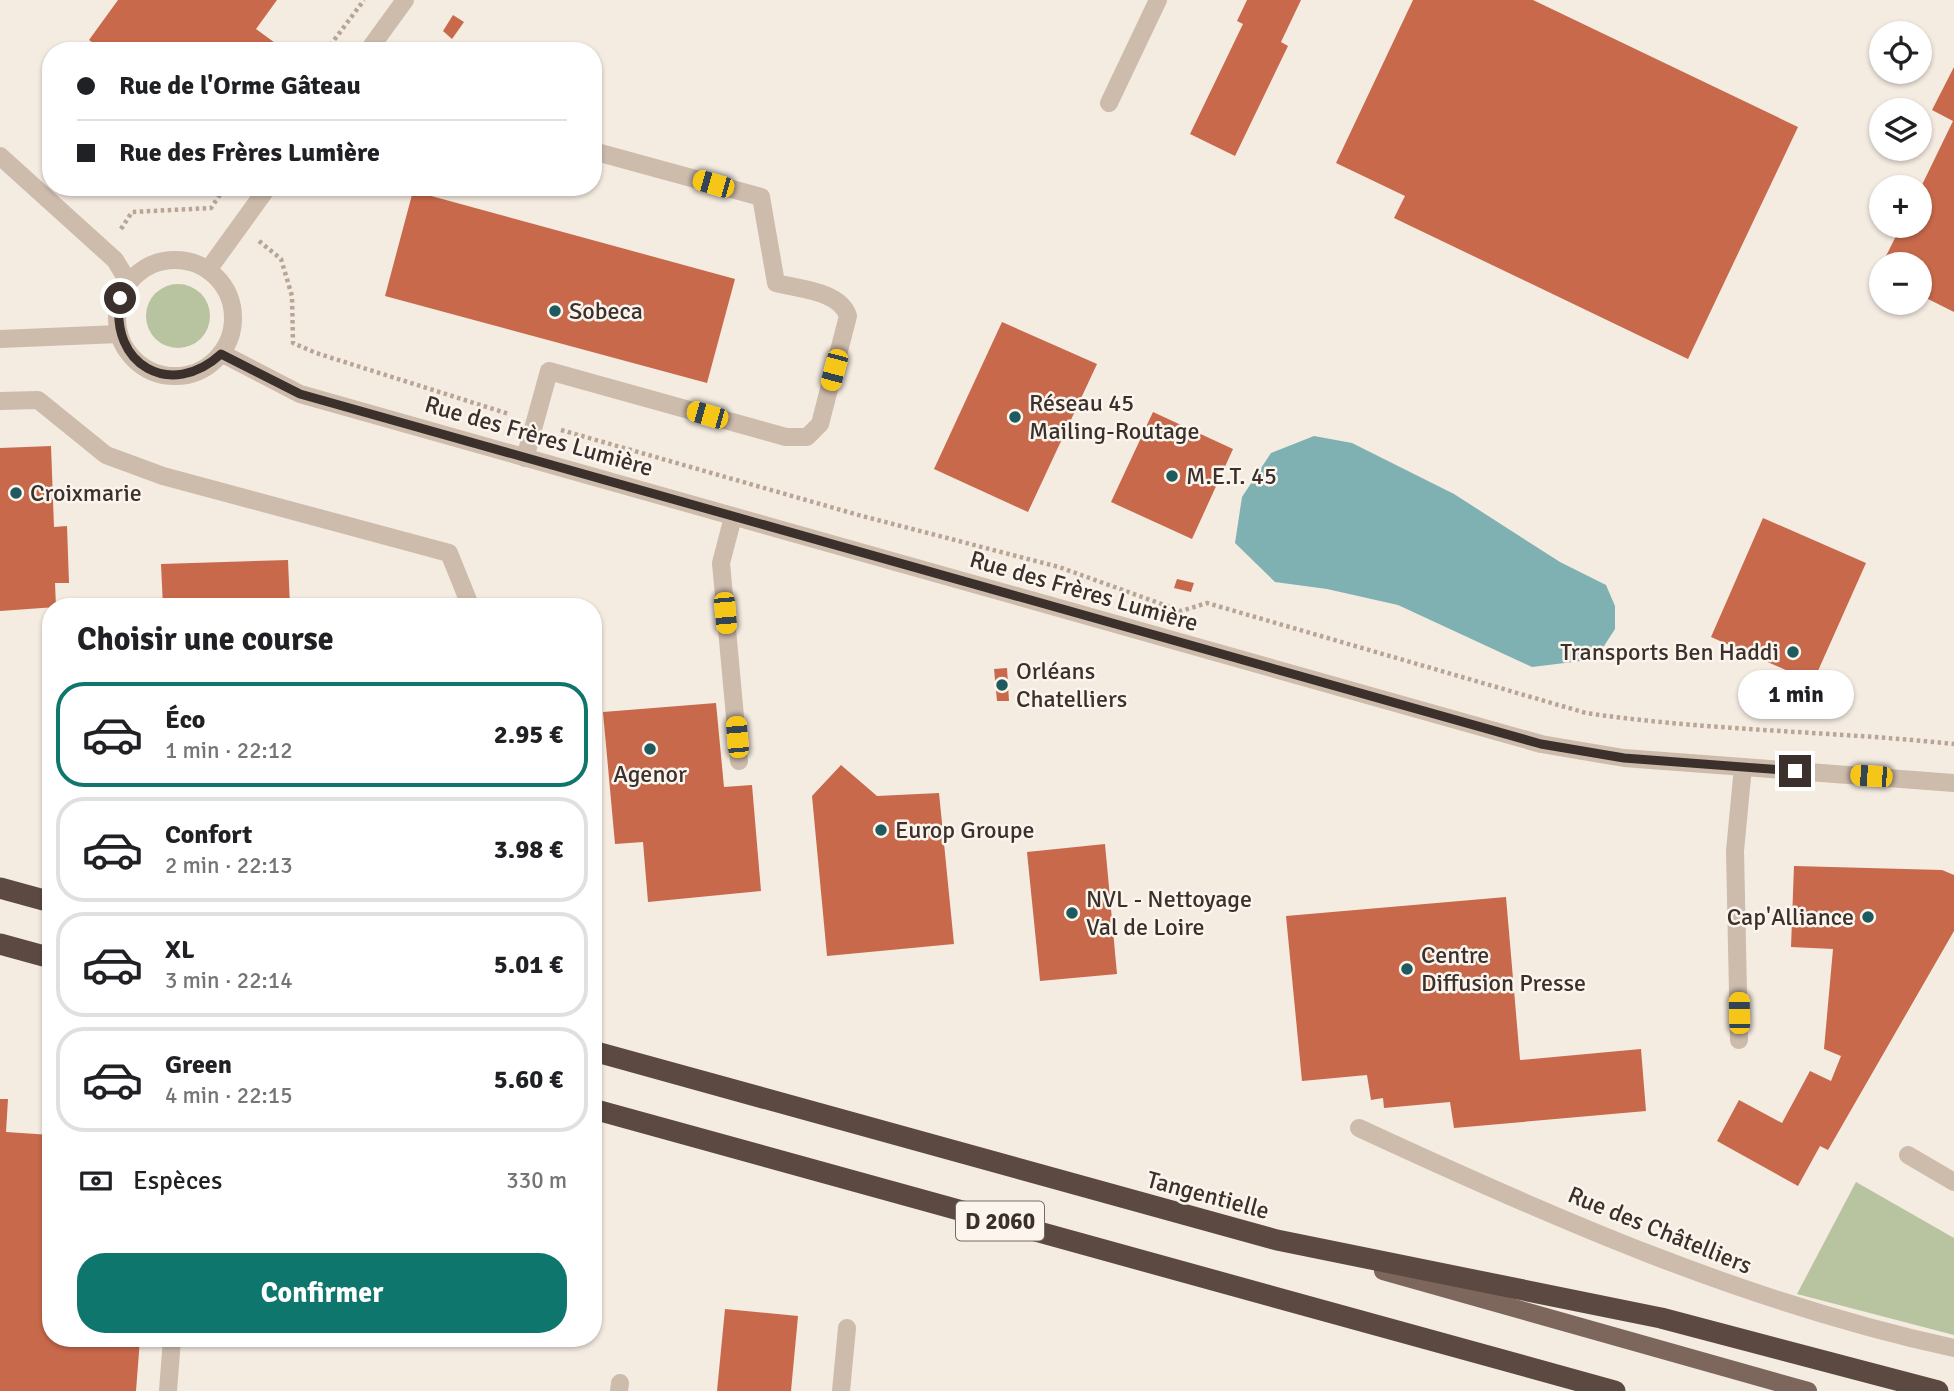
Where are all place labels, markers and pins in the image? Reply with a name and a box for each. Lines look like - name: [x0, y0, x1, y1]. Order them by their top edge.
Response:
- place label: Sobeca: [569, 296, 643, 326]
- marker: Sobeca: [547, 303, 563, 319]
- place label: Réseau 45 Mailing-Routage: [1029, 388, 1200, 446]
- marker: Réseau 45 Mailing-Routage: [1007, 409, 1023, 425]
- place label: M.E.T. 45: [1186, 461, 1277, 491]
- marker: M.E.T. 45: [1164, 468, 1180, 484]
- place label: Croixmarie: [30, 478, 142, 508]
- marker: Croixmarie: [8, 485, 24, 501]
- place label: Transports Ben Haddi: [1560, 637, 1779, 667]
- marker: Transports Ben Haddi: [1785, 644, 1801, 660]
- place label: Orléans Chatelliers: [1016, 656, 1127, 714]
- marker: Orléans Chatelliers: [994, 677, 1010, 693]
- marker: Agenor: [642, 741, 658, 757]
- place label: Agenor: [613, 759, 687, 789]
- place label: Europ Groupe: [895, 815, 1034, 845]
- marker: Europ Groupe: [873, 822, 889, 838]
- place label: NVL - Nettoyage Val de Loire: [1086, 884, 1252, 942]
- place label: Cap'Alliance: [1727, 902, 1854, 932]
- marker: NVL - Nettoyage Val de Loire: [1064, 905, 1080, 921]
- marker: Cap'Alliance: [1860, 909, 1876, 925]
- place label: Centre Diffusion Presse: [1421, 940, 1586, 998]
- marker: Centre Diffusion Presse: [1399, 961, 1415, 977]

